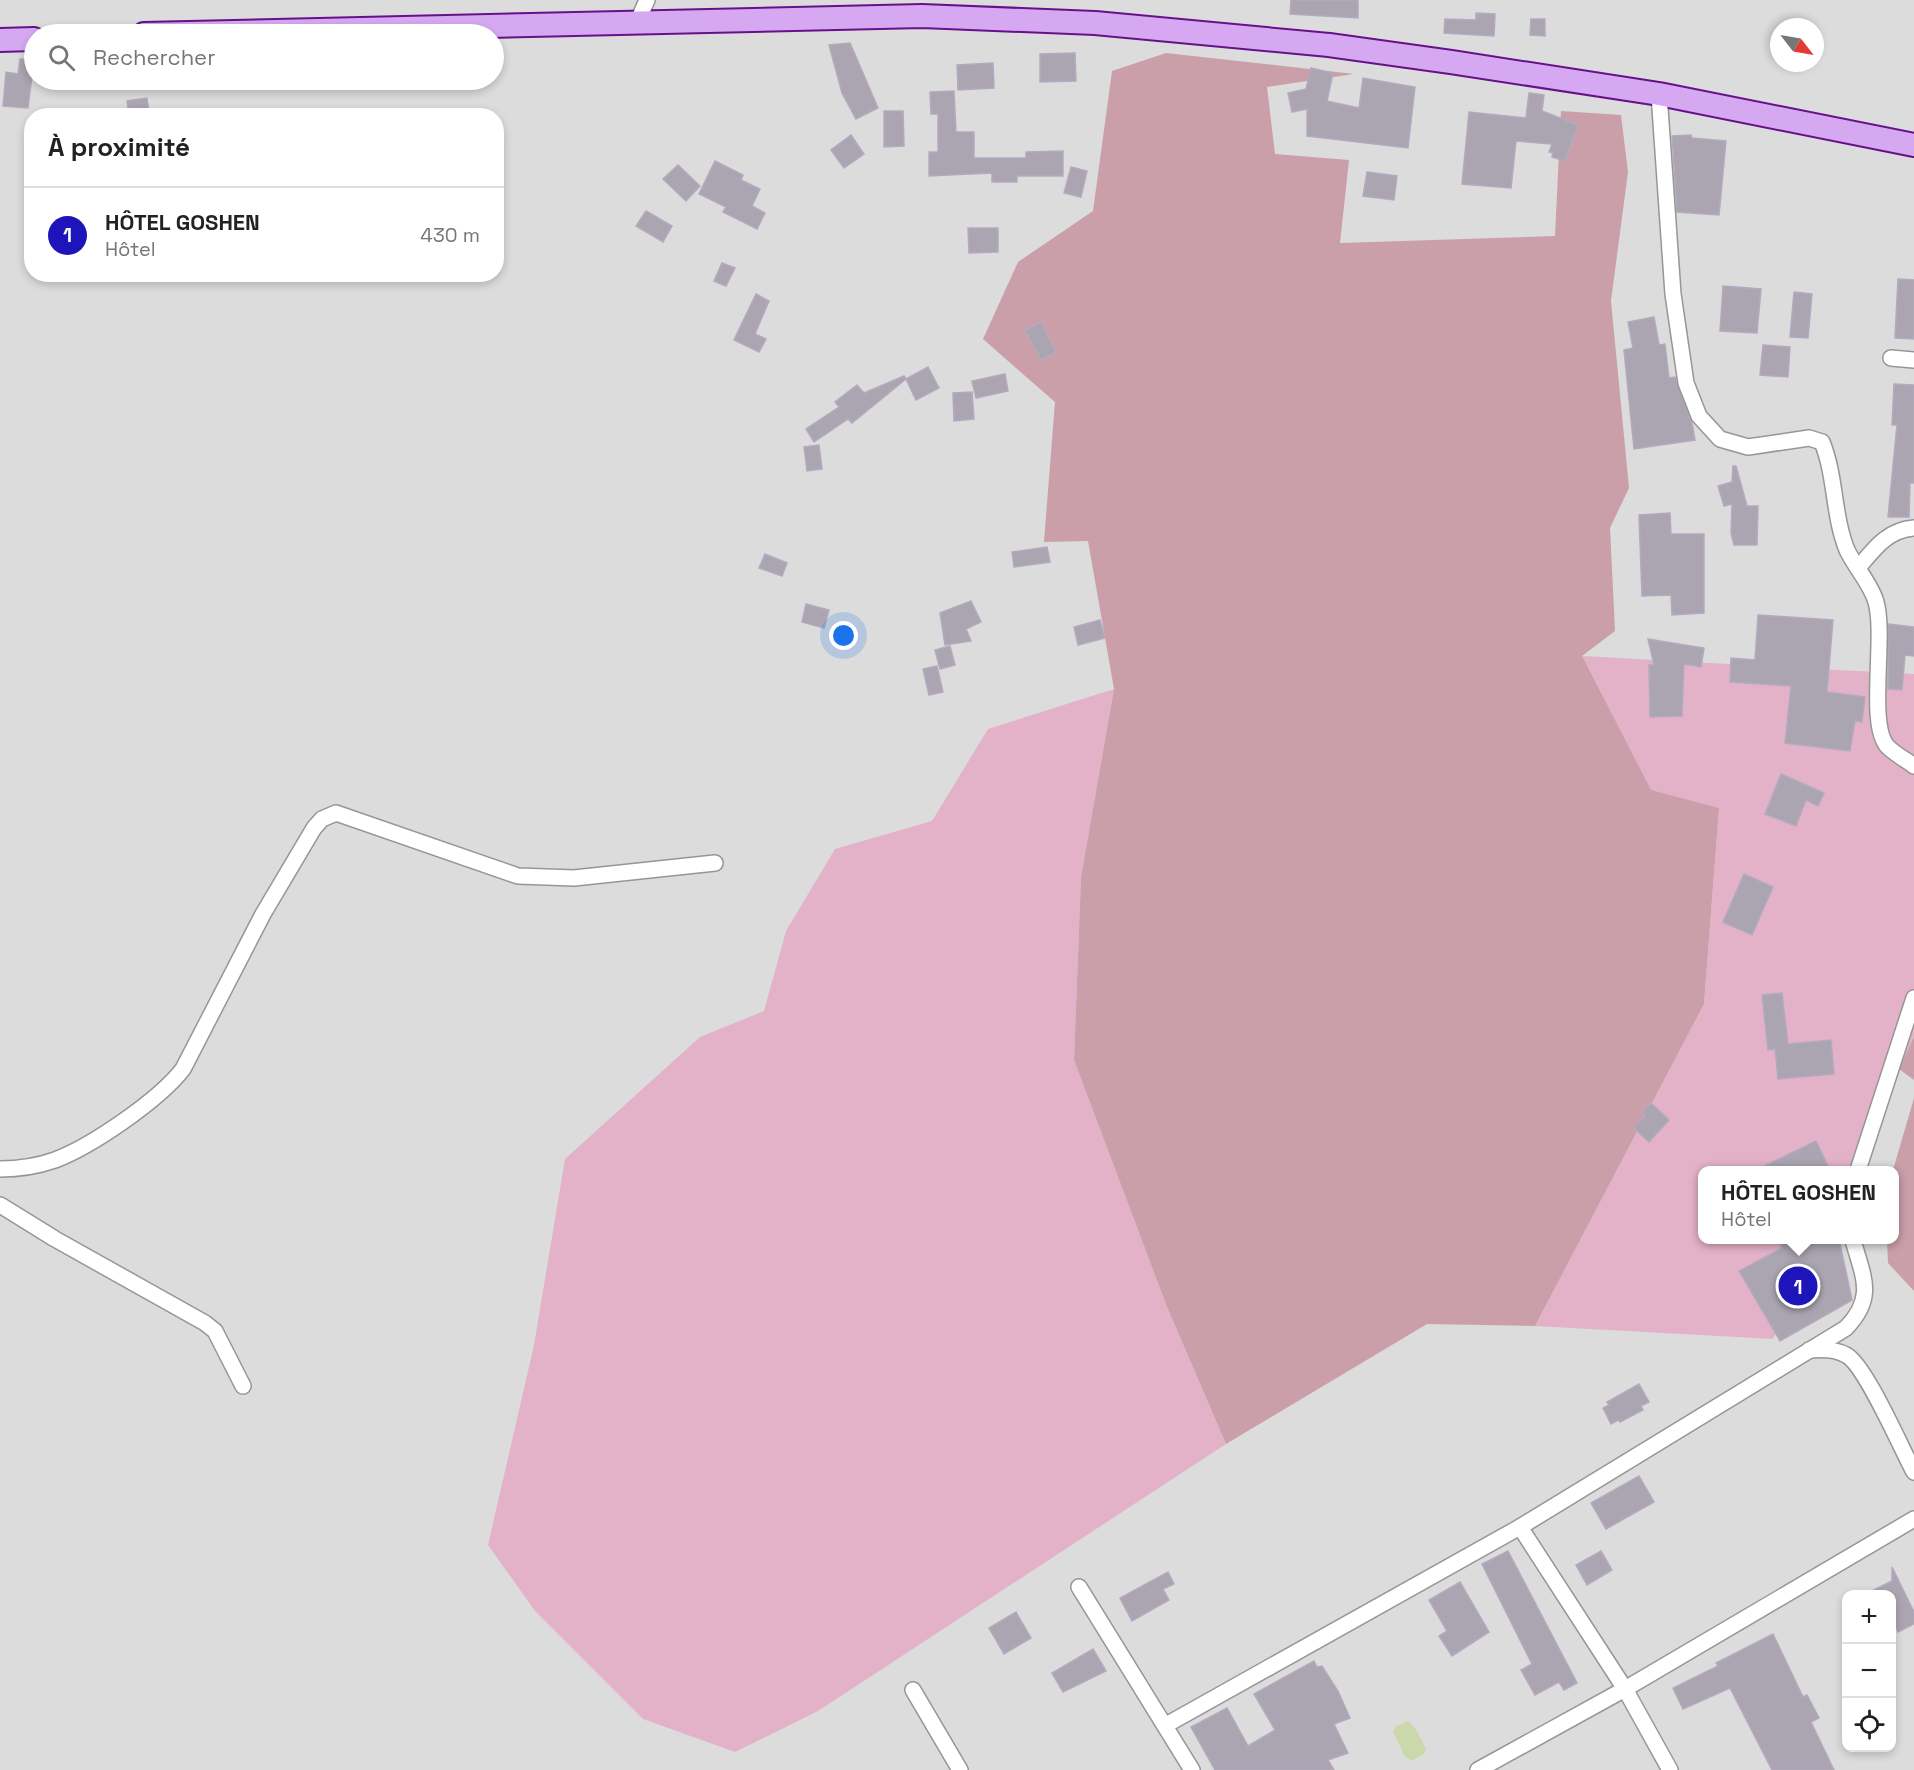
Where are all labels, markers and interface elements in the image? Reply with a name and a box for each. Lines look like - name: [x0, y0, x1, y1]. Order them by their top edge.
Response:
- north arrow: [1770, 18, 1824, 72]
- search box: [24, 24, 504, 90]
- icon: search: [45, 41, 78, 74]
- text: Rechercher: [93, 43, 215, 71]
- text: À proximité: [48, 130, 190, 164]
- text: HÔTEL GOSHEN: [105, 208, 260, 236]
- text: 1: [63, 222, 72, 248]
- text: 430 m: [420, 222, 480, 248]
- text: Hôtel: [105, 236, 156, 262]
- your location: [829, 621, 858, 650]
- popup: [1698, 1166, 1899, 1244]
- text: HÔTEL GOSHEN: [1721, 1178, 1876, 1206]
- text: Hôtel: [1721, 1206, 1772, 1232]
- pin: 1: [1778, 1264, 1818, 1308]
- map controls: [1842, 1590, 1896, 1752]
- button: +: [1842, 1590, 1896, 1644]
- button: −: [1842, 1644, 1896, 1698]
- button: locate: [1842, 1698, 1896, 1752]

